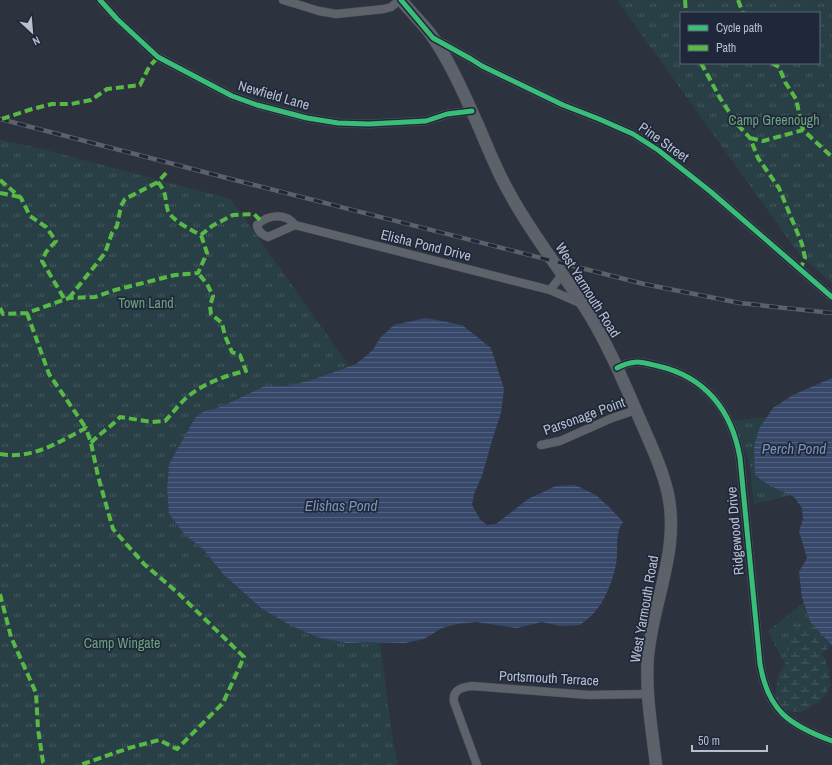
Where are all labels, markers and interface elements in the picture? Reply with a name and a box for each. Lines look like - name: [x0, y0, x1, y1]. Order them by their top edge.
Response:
- north arrow: [12, 12, 52, 52]
- legend: [680, 12, 820, 64]
- text: Cycle path: [716, 20, 763, 36]
- text: N: [30, 33, 42, 49]
- text: Path: [716, 40, 736, 56]
- street label: Newfield Lane: [236, 76, 312, 114]
- park label: Camp Greenough: [728, 111, 820, 129]
- street label: Pine Street: [635, 118, 693, 166]
- street label: Elisha Pond Drive: [379, 225, 473, 265]
- street label: West Yarmouth Road: [552, 239, 624, 341]
- park label: Town Land: [118, 294, 174, 312]
- street label: Parsonage Point: [541, 393, 627, 439]
- water label: Perch Pond: [762, 438, 826, 459]
- street label: Ridgewood Drive: [722, 486, 748, 576]
- water label: Elishas Pond: [305, 495, 377, 516]
- street label: West Yarmouth Road: [626, 554, 662, 664]
- park label: Camp Wingate: [84, 634, 160, 652]
- street label: Portsmouth Terrace: [499, 666, 599, 690]
- scale bar: [692, 727, 767, 753]
- text: 50 m: [698, 733, 720, 749]

